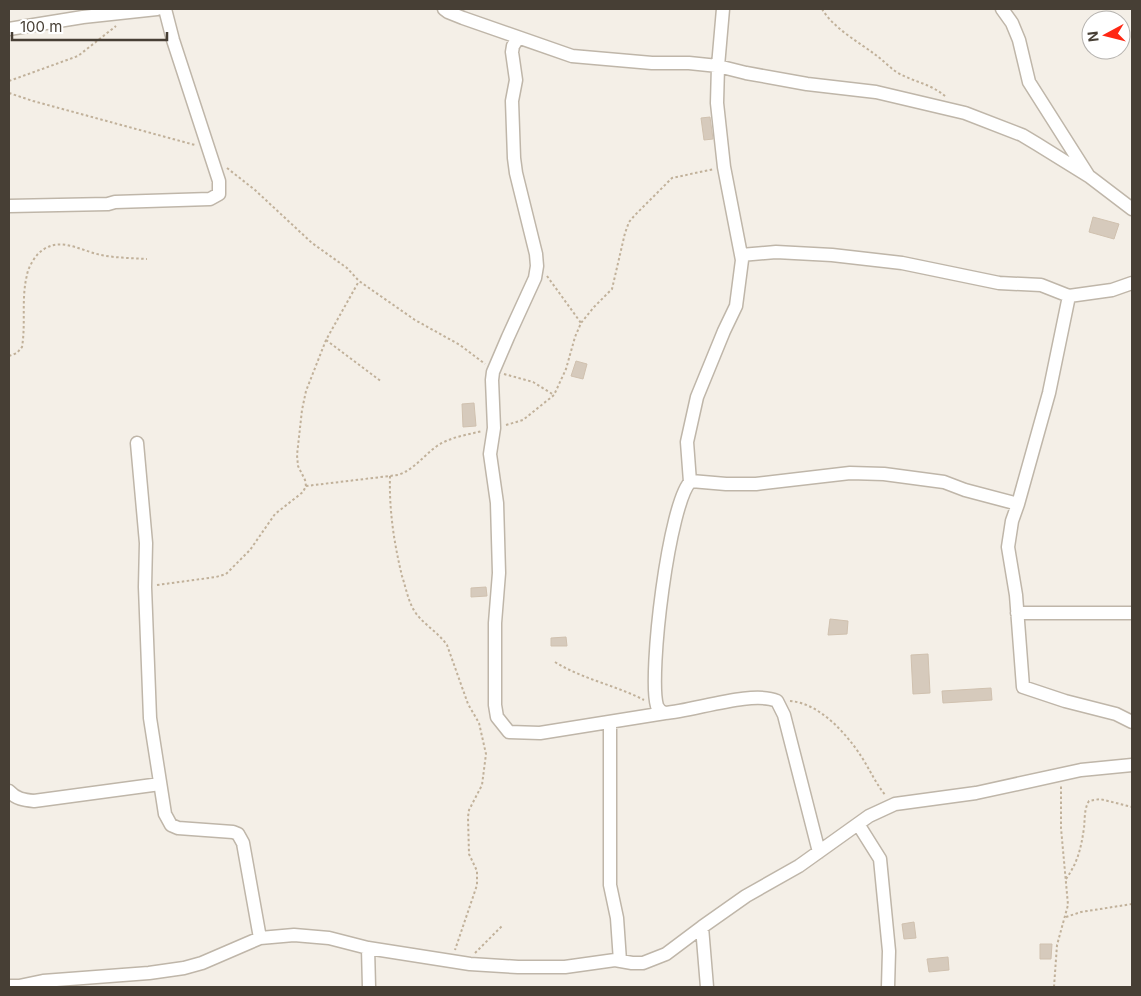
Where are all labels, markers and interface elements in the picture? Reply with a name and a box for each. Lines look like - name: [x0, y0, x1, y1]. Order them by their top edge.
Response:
- scale bar: [12, 10, 168, 42]
- north arrow: [1081, 10, 1131, 60]
- text: 100 m: [20, 17, 62, 36]
- text: N: [1084, 30, 1102, 43]

